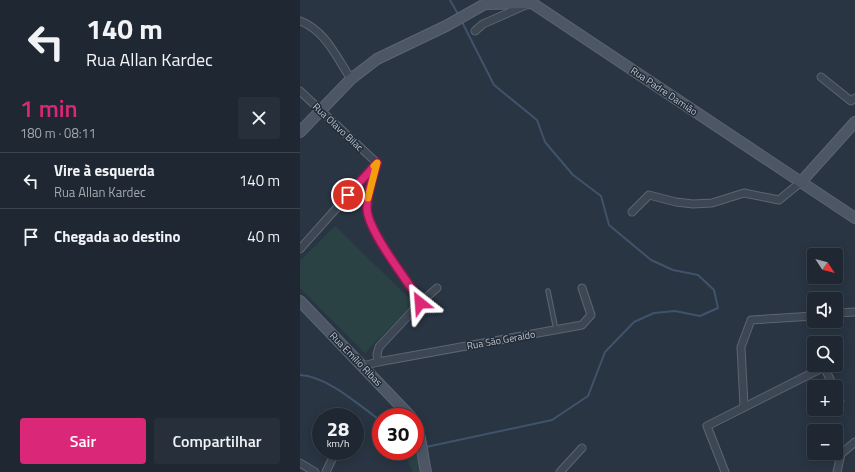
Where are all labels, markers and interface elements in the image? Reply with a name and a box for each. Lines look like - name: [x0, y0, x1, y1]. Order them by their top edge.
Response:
- text: 140 m: [86, 7, 163, 50]
- icon: left: [20, 16, 72, 68]
- text: Rua Allan Kardec: [86, 46, 213, 73]
- street label: Rua Padre Damião: [628, 63, 700, 119]
- text: 1 min: [20, 90, 78, 126]
- button: close: [238, 97, 280, 139]
- street label: Rua Olavo Bilac: [309, 99, 367, 155]
- text: 180 m · 08:11: [20, 123, 96, 143]
- text: Vire à esquerda: [54, 159, 155, 182]
- text: 140 m: [239, 169, 280, 192]
- icon: left: [20, 170, 42, 192]
- pin: [331, 178, 365, 212]
- text: Rua Allan Kardec: [54, 182, 146, 202]
- icon: arrive: [337, 184, 359, 206]
- text: Chegada ao destino: [54, 225, 180, 248]
- text: 40 m: [247, 225, 280, 248]
- icon: arrive: [20, 226, 42, 248]
- north arrow: [807, 248, 843, 284]
- map controls: [807, 248, 843, 460]
- position arrow: [399, 282, 441, 324]
- button: sound: [807, 292, 843, 328]
- street label: Rua São Geraldo: [466, 327, 536, 353]
- street label: Rua Emílio Ribas: [326, 329, 386, 390]
- button: search: [807, 336, 843, 372]
- button: +: [807, 380, 843, 416]
- speed limit sign: 30: [372, 408, 424, 460]
- text: 28: [327, 413, 349, 444]
- button: Sair: [20, 418, 146, 464]
- button: Compartilhar: [154, 418, 280, 464]
- button: −: [807, 424, 843, 460]
- text: km/h: [327, 436, 349, 451]

